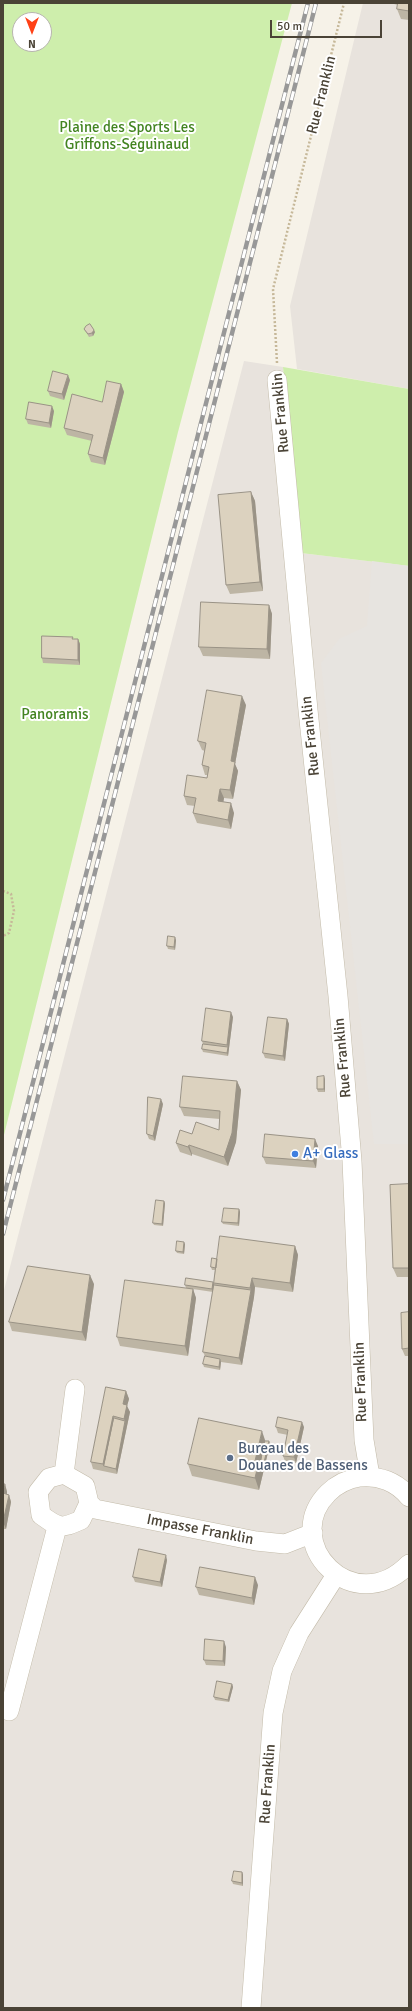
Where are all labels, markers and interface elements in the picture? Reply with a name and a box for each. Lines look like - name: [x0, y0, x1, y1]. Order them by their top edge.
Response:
- north arrow: [12, 12, 52, 52]
- scale bar: [272, 12, 384, 38]
- text: 50 m: [277, 19, 302, 34]
- text: N: [28, 37, 36, 50]
- street label: Rue Franklin: [304, 54, 340, 136]
- park label: Plaine des Sports Les Griffons-Séguinaud: [59, 119, 195, 154]
- street label: Rue Franklin: [269, 372, 293, 454]
- street label: Rue Franklin: [298, 695, 324, 777]
- park label: Panoramis: [21, 706, 89, 724]
- street label: Rue Franklin: [331, 1017, 355, 1099]
- place label: A+ Glass: [303, 1145, 358, 1163]
- marker: A+ Glass: [290, 1149, 300, 1159]
- street label: Rue Franklin: [351, 1342, 371, 1422]
- place label: Bureau des Douanes de Bassens: [238, 1440, 368, 1475]
- marker: Bureau des Douanes de Bassens: [225, 1453, 235, 1463]
- street label: Impasse Franklin: [145, 1511, 255, 1549]
- street label: Rue Franklin: [256, 1743, 280, 1825]

